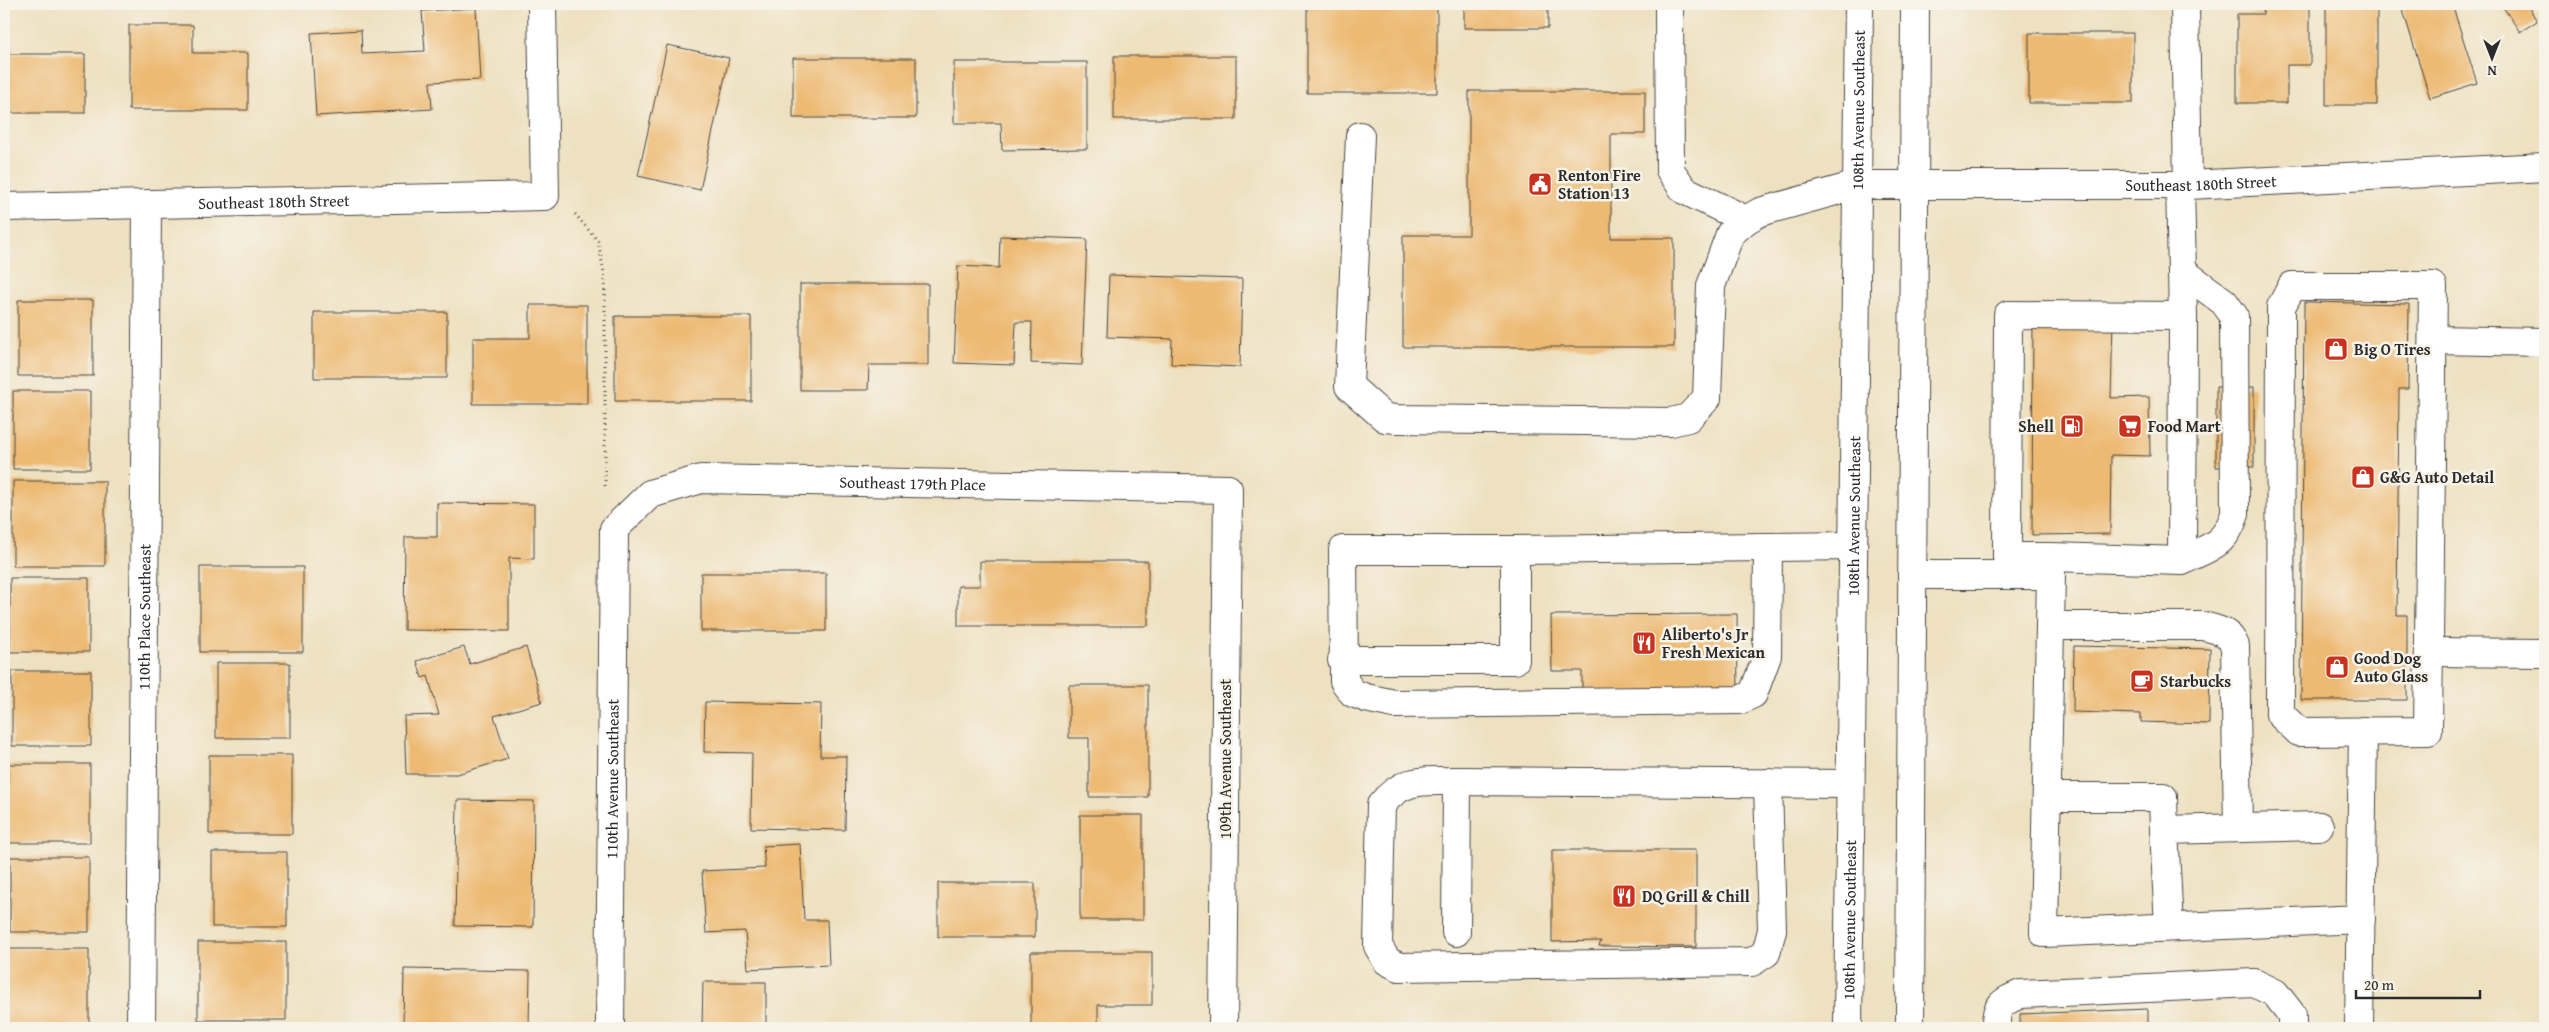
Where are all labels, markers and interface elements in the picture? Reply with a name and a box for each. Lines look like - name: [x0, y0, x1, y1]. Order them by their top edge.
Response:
- street label: 108th Avenue Southeast: [1845, 29, 1871, 190]
- north arrow: [2466, 32, 2516, 82]
- text: N: [2487, 61, 2497, 81]
- place label: Renton Fire Station 13: [1558, 163, 1641, 205]
- street label: Southeast 180th Street: [2125, 169, 2278, 197]
- public building icon: Renton Fire Station 13: [1527, 171, 1553, 197]
- street label: Southeast 180th Street: [198, 188, 350, 215]
- shop icon: Big O Tires: [2323, 336, 2349, 362]
- place label: Big O Tires: [2354, 337, 2431, 361]
- fuel station icon: Shell: [2059, 413, 2085, 439]
- supermarket icon: Food Mart: [2117, 413, 2143, 439]
- place label: Shell: [2018, 414, 2054, 438]
- place label: Food Mart: [2148, 414, 2221, 438]
- street label: 108th Avenue Southeast: [1841, 435, 1866, 596]
- shop icon: G&G Auto Detail: [2350, 464, 2376, 490]
- place label: G&G Auto Detail: [2380, 465, 2494, 489]
- street label: Southeast 179th Place: [839, 470, 986, 496]
- street label: 110th Place Southeast: [131, 543, 157, 690]
- place label: Aliberto's Jr Fresh Mexican: [1662, 622, 1765, 664]
- restaurant icon: Aliberto's Jr Fresh Mexican: [1631, 630, 1657, 656]
- place label: Good Dog Auto Glass: [2354, 646, 2428, 688]
- shop icon: Good Dog Auto Glass: [2324, 654, 2350, 680]
- cafe icon: Starbucks: [2129, 668, 2155, 694]
- place label: Starbucks: [2160, 669, 2231, 693]
- street label: 109th Avenue Southeast: [1213, 679, 1237, 839]
- street label: 110th Avenue Southeast: [599, 698, 625, 859]
- street label: 108th Avenue Southeast: [1836, 839, 1862, 1000]
- restaurant icon: DQ Grill & Chill: [1611, 883, 1637, 909]
- place label: DQ Grill & Chill: [1642, 884, 1750, 908]
- scale bar: [2356, 967, 2480, 999]
- text: 20 m: [2364, 974, 2395, 995]

